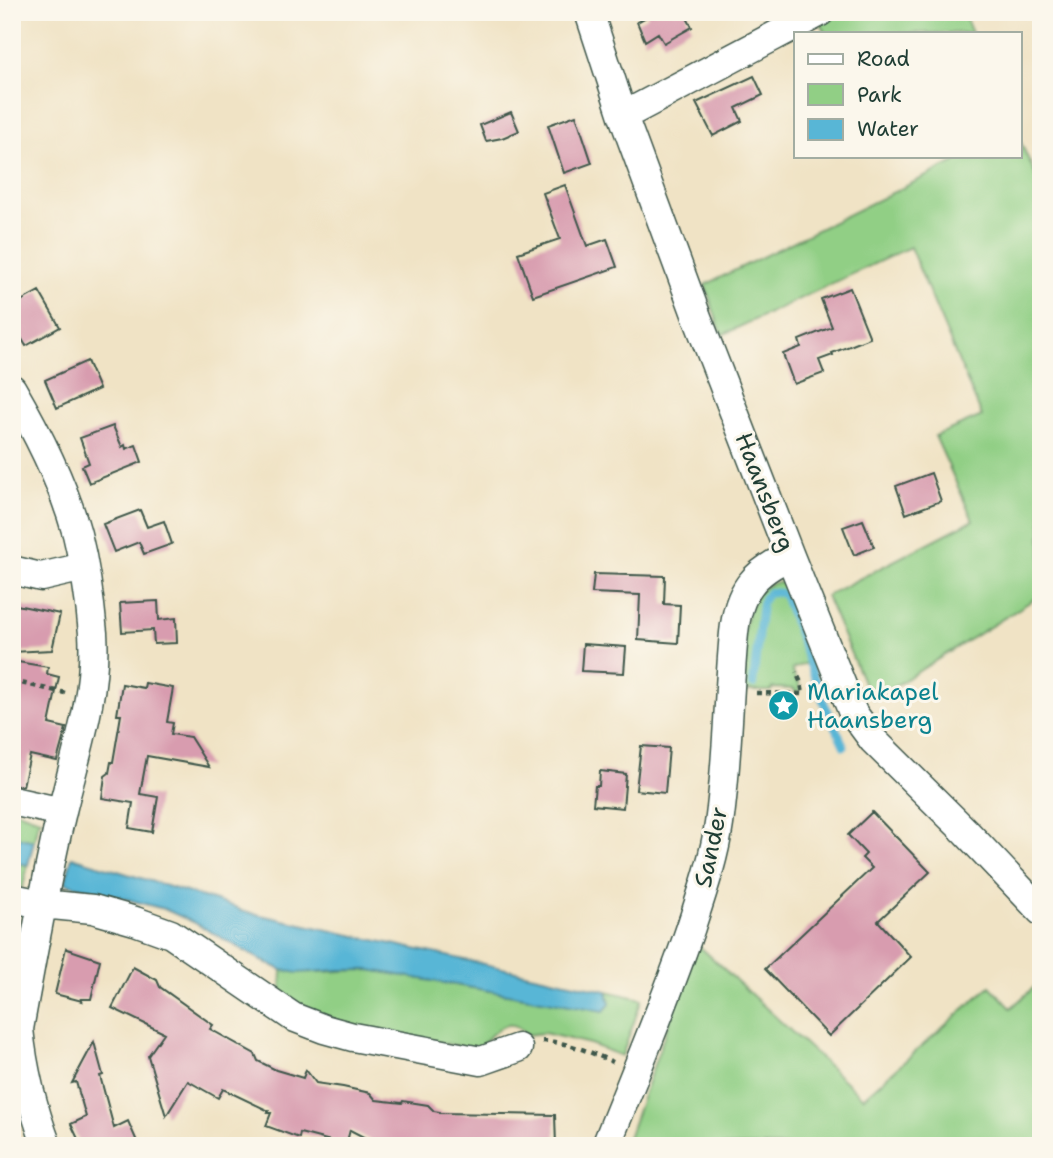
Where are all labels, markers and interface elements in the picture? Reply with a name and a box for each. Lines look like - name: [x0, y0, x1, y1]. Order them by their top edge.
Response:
- legend: [794, 32, 1021, 158]
- text: Road: [857, 45, 910, 73]
- text: Park: [857, 81, 902, 109]
- text: Water: [857, 115, 919, 143]
- street label: Haansberg: [728, 428, 802, 556]
- place label: Mariakapel Haansberg: [807, 676, 939, 736]
- place icon: Mariakapel Haansberg: [767, 689, 801, 723]
- street label: Sander: [687, 804, 735, 890]

